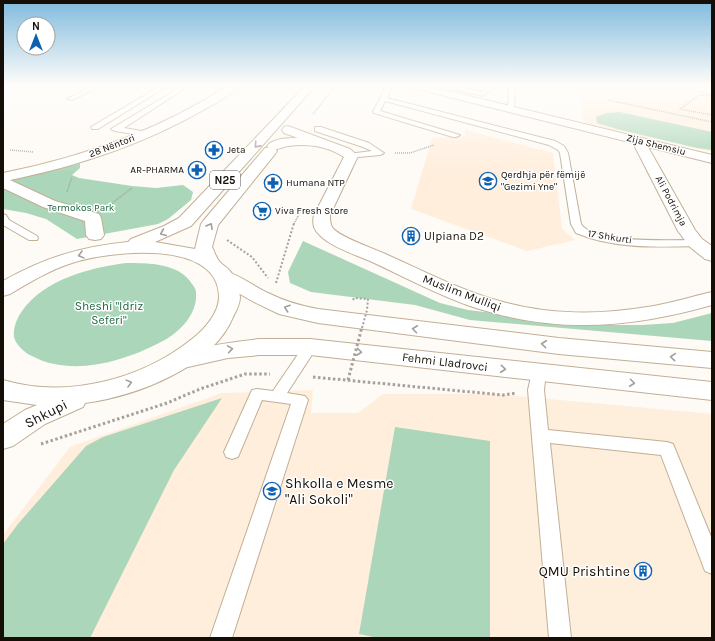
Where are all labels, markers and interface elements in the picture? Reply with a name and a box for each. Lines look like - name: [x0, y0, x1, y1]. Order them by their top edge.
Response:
- north arrow: [16, 16, 56, 56]
- text: N: [32, 20, 40, 33]
- street label: 28 Nëntori: [87, 132, 137, 160]
- street label: Zija Shemsiu: [625, 132, 687, 158]
- pharmacy icon: Jeta: [204, 140, 224, 160]
- one-way arrow: [255, 140, 262, 147]
- place label: Jeta: [227, 144, 245, 156]
- pharmacy icon: AR-PHARMA: [187, 160, 207, 180]
- place label: AR-PHARMA: [130, 164, 184, 176]
- place label: Qerdhja për fëmijë "Gezimi Yne": [501, 169, 585, 193]
- road number: N25: [210, 171, 240, 189]
- school or university icon: Qerdhja për fëmijë "Gezimi Yne": [478, 171, 498, 191]
- pharmacy icon: Humana NTP: [263, 173, 283, 193]
- street label: Ali Podrimja: [653, 174, 689, 228]
- place label: Humana NTP: [286, 177, 345, 189]
- supermarket icon: Viva Fresh Store: [252, 201, 272, 221]
- park label: Termokos Park: [48, 202, 115, 214]
- place label: Viva Fresh Store: [275, 205, 348, 217]
- one-way arrow: [205, 223, 213, 230]
- building icon: Ulpiana D2: [401, 226, 421, 246]
- one-way arrow: [160, 228, 168, 236]
- street label: 17 Shkurti: [587, 228, 633, 246]
- place label: Ulpiana D2: [424, 229, 484, 243]
- one-way arrow: [77, 250, 84, 259]
- street label: Muslim Mulliqi: [421, 272, 503, 314]
- park label: Sheshi "Idriz Seferi": [75, 299, 143, 327]
- one-way arrow: [283, 304, 290, 313]
- one-way arrow: [412, 325, 418, 334]
- one-way arrow: [541, 340, 547, 349]
- one-way arrow: [227, 345, 233, 354]
- one-way arrow: [356, 347, 363, 356]
- street label: Fehmi Lladrovci: [401, 350, 489, 374]
- one-way arrow: [670, 353, 676, 362]
- one-way arrow: [499, 364, 506, 373]
- one-way arrow: [629, 378, 635, 387]
- one-way arrow: [125, 379, 132, 388]
- street label: Shkupi: [22, 396, 70, 432]
- place label: Shkolla e Mesme "Ali Sokoli": [285, 475, 394, 508]
- school or university icon: Shkolla e Mesme "Ali Sokoli": [262, 481, 282, 501]
- building icon: QMU Prishtine: [633, 561, 653, 581]
- place label: QMU Prishtine: [539, 563, 630, 580]

